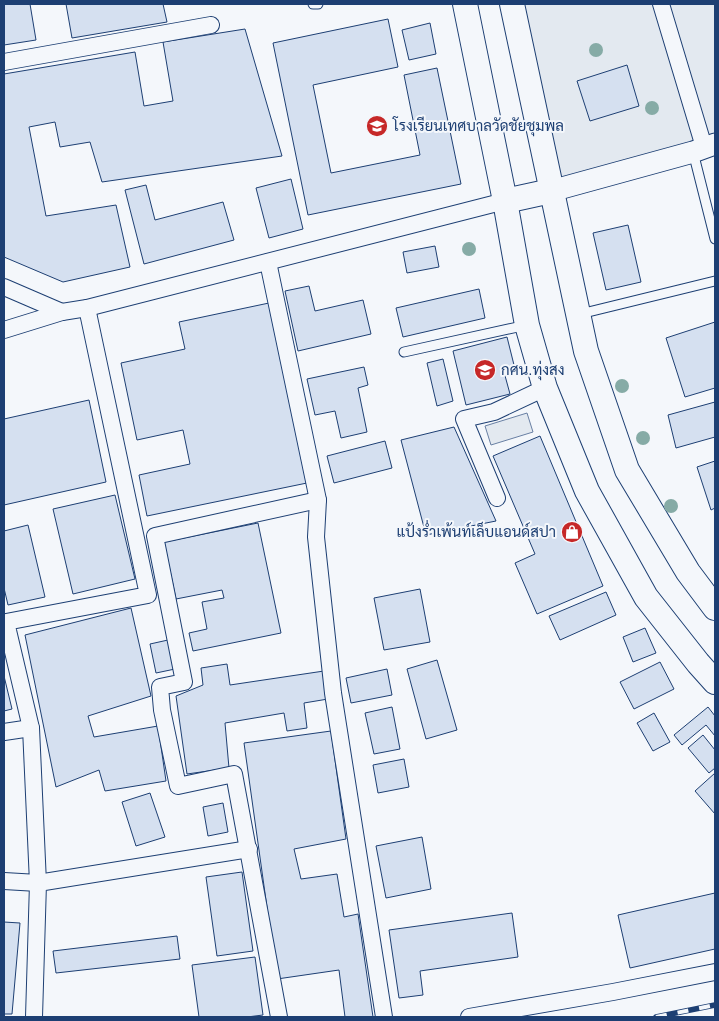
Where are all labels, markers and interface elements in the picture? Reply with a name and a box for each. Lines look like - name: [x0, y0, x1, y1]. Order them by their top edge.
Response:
- school or university icon: โรงเรียนเทศบาลวัดชัยชุมพล: [365, 114, 389, 138]
- place label: โรงเรียนเทศบาลวัดชัยชุมพล: [392, 116, 564, 137]
- school or university icon: กศน.ทุ่งสง: [473, 358, 497, 382]
- place label: กศน.ทุ่งสง: [501, 360, 565, 381]
- place label: แป้งร่ำเพ้นท์เล็บแอนด์สปา: [397, 520, 556, 540]
- shop icon: แป้งร่ำเพ้นท์เล็บแอนด์สปา: [560, 520, 584, 544]

